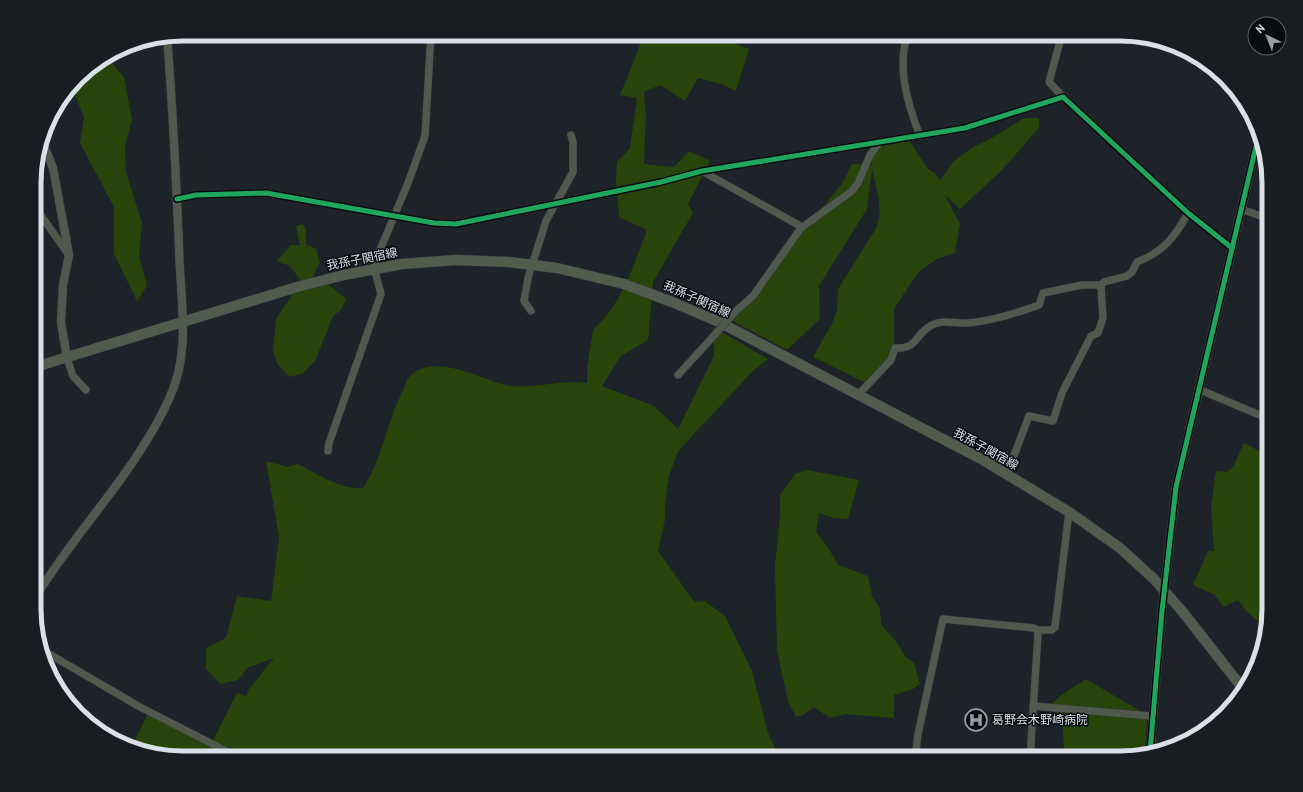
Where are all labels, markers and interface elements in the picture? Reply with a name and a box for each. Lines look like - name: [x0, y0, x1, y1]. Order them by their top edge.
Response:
- north arrow: [1247, 16, 1287, 56]
- text: N: [1253, 21, 1268, 36]
- street label: 我孫子関宿線: [325, 244, 399, 273]
- street label: 我孫子関宿線: [661, 277, 733, 320]
- street label: 我孫子関宿線: [951, 425, 1021, 473]
- hospital icon: 葛野会木野崎病院: [963, 707, 989, 733]
- place label: 葛野会木野崎病院: [992, 712, 1088, 727]

